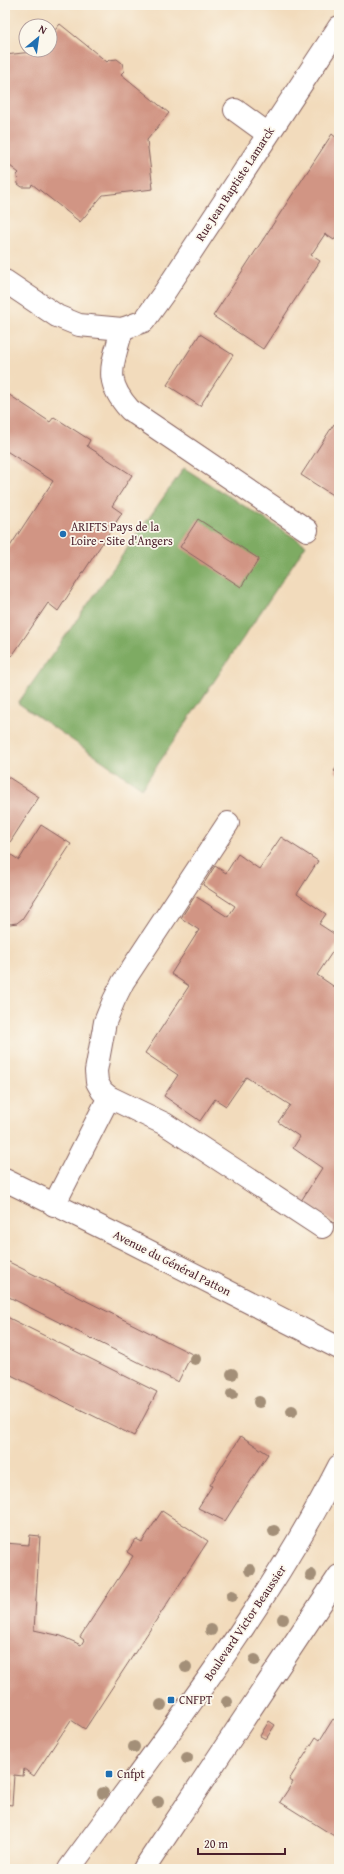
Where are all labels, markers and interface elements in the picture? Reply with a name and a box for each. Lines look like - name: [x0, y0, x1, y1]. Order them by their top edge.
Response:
- north arrow: [18, 18, 58, 58]
- text: N: [36, 20, 51, 38]
- street label: Rue Jean Baptiste Lamarck: [191, 123, 278, 244]
- place label: ARIFTS Pays de la Loire - Site d'Angers: [71, 518, 173, 549]
- marker: ARIFTS Pays de la Loire - Site d'Angers: [58, 529, 68, 539]
- street label: Avenue du Général Patton: [110, 1225, 234, 1300]
- street label: Boulevard Victor Beaussier: [199, 1561, 290, 1684]
- place label: CNFPT: [179, 1691, 213, 1708]
- marker: CNFPT: [166, 1695, 176, 1705]
- place label: Cnfpt: [117, 1765, 146, 1782]
- marker: Cnfpt: [104, 1769, 114, 1779]
- scale bar: [198, 1830, 285, 1856]
- text: 20 m: [204, 1835, 228, 1852]

